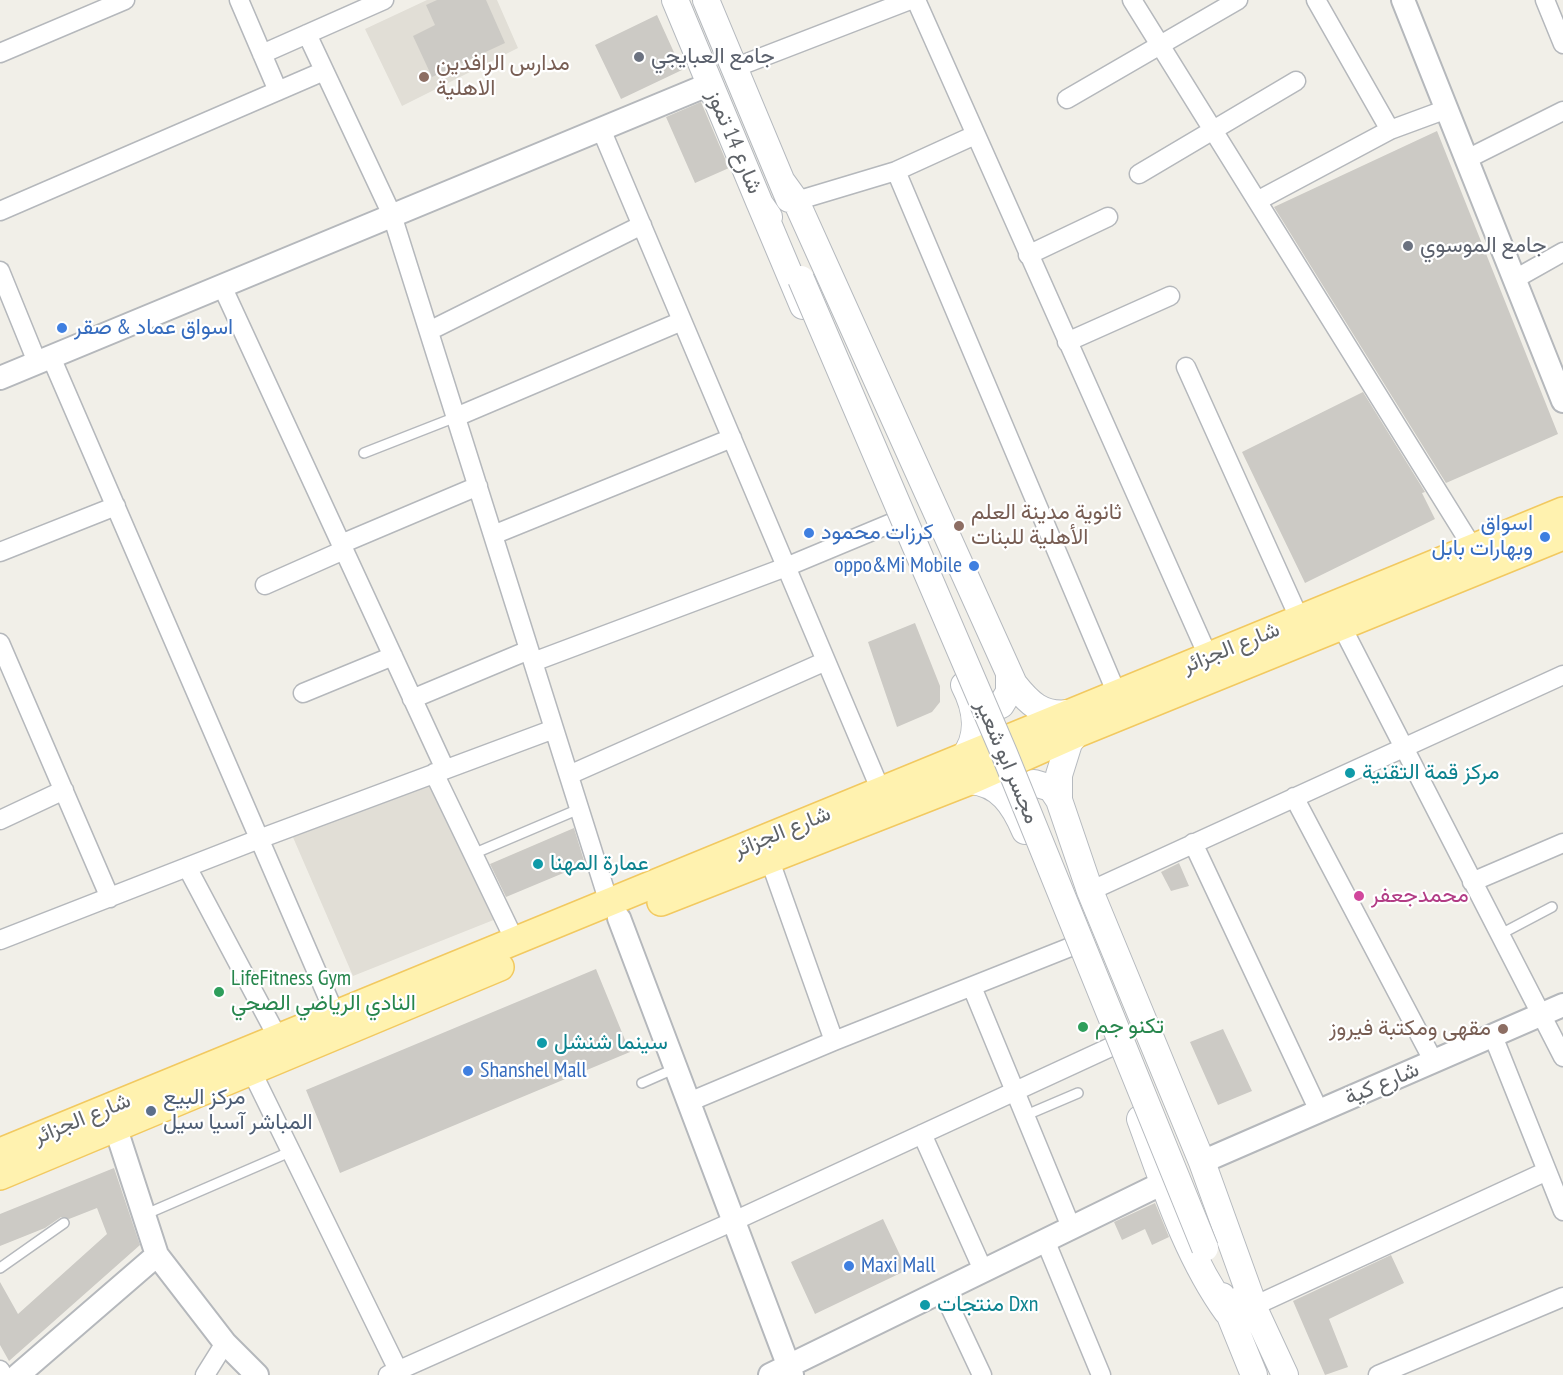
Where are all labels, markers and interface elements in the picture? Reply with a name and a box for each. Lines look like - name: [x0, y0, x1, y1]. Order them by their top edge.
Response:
- place label: جامع العبايجي: [651, 44, 775, 70]
- marker: جامع العبايجي: [632, 50, 646, 64]
- place label: مدارس الرافدين اﻻهلية: [436, 51, 570, 102]
- marker: مدارس الرافدين اﻻهلية: [417, 70, 431, 84]
- street label: شارع 14 تموز: [700, 86, 768, 198]
- place label: جامع الموسوي: [1420, 233, 1547, 259]
- marker: جامع الموسوي: [1401, 239, 1415, 253]
- place label: اسواق عماد & صقر: [74, 315, 233, 341]
- marker: اسواق عماد & صقر: [55, 321, 69, 335]
- place label: ثانوية مدينة العلم الأهلية للبنات: [971, 500, 1122, 552]
- place label: اسواق وبهارات بابل: [1432, 511, 1533, 562]
- marker: ثانوية مدينة العلم الأهلية للبنات: [952, 519, 966, 533]
- place label: كرزات محمود: [821, 520, 934, 546]
- marker: كرزات محمود: [802, 526, 816, 540]
- marker: اسواق وبهارات بابل: [1538, 530, 1552, 544]
- place label: oppo&Mi Mobile: [834, 553, 962, 579]
- marker: oppo&Mi Mobile: [967, 559, 981, 573]
- street label: شارع الجزائر: [1178, 617, 1284, 679]
- street label: مجسر ابو شعير: [969, 696, 1045, 828]
- place label: مركز قمة التقنية: [1362, 760, 1499, 786]
- marker: مركز قمة التقنية: [1343, 766, 1357, 780]
- street label: شارع الجزائر: [729, 801, 835, 863]
- place label: عمارة المهنا: [550, 851, 649, 877]
- marker: عمارة المهنا: [531, 857, 545, 871]
- place label: محمدجعفر: [1371, 883, 1469, 909]
- marker: محمدجعفر: [1352, 889, 1366, 903]
- place label: LifeFitness Gym النادي الرياضي الصحي: [231, 966, 416, 1017]
- marker: LifeFitness Gym النادي الرياضي الصحي: [212, 985, 226, 999]
- place label: تكنو جم: [1095, 1014, 1164, 1040]
- place label: مقهى ومكتبة فيروز: [1329, 1016, 1491, 1042]
- marker: تكنو جم: [1076, 1020, 1090, 1034]
- marker: مقهى ومكتبة فيروز: [1496, 1022, 1510, 1036]
- place label: سينما شنشل: [554, 1030, 668, 1056]
- marker: سينما شنشل: [535, 1036, 549, 1050]
- street label: شارع كية: [1341, 1057, 1423, 1111]
- place label: Shanshel Mall: [480, 1058, 587, 1084]
- marker: Shanshel Mall: [461, 1064, 475, 1078]
- place label: مركز البيع المباشر آسيا سيل: [163, 1085, 313, 1136]
- street label: شارع الجزائر: [29, 1088, 135, 1150]
- marker: مركز البيع المباشر آسيا سيل: [144, 1104, 158, 1118]
- place label: Maxi Mall: [861, 1253, 935, 1279]
- marker: Maxi Mall: [842, 1259, 856, 1273]
- place label: منتجات Dxn: [937, 1292, 1038, 1318]
- marker: منتجات Dxn: [918, 1298, 932, 1312]

